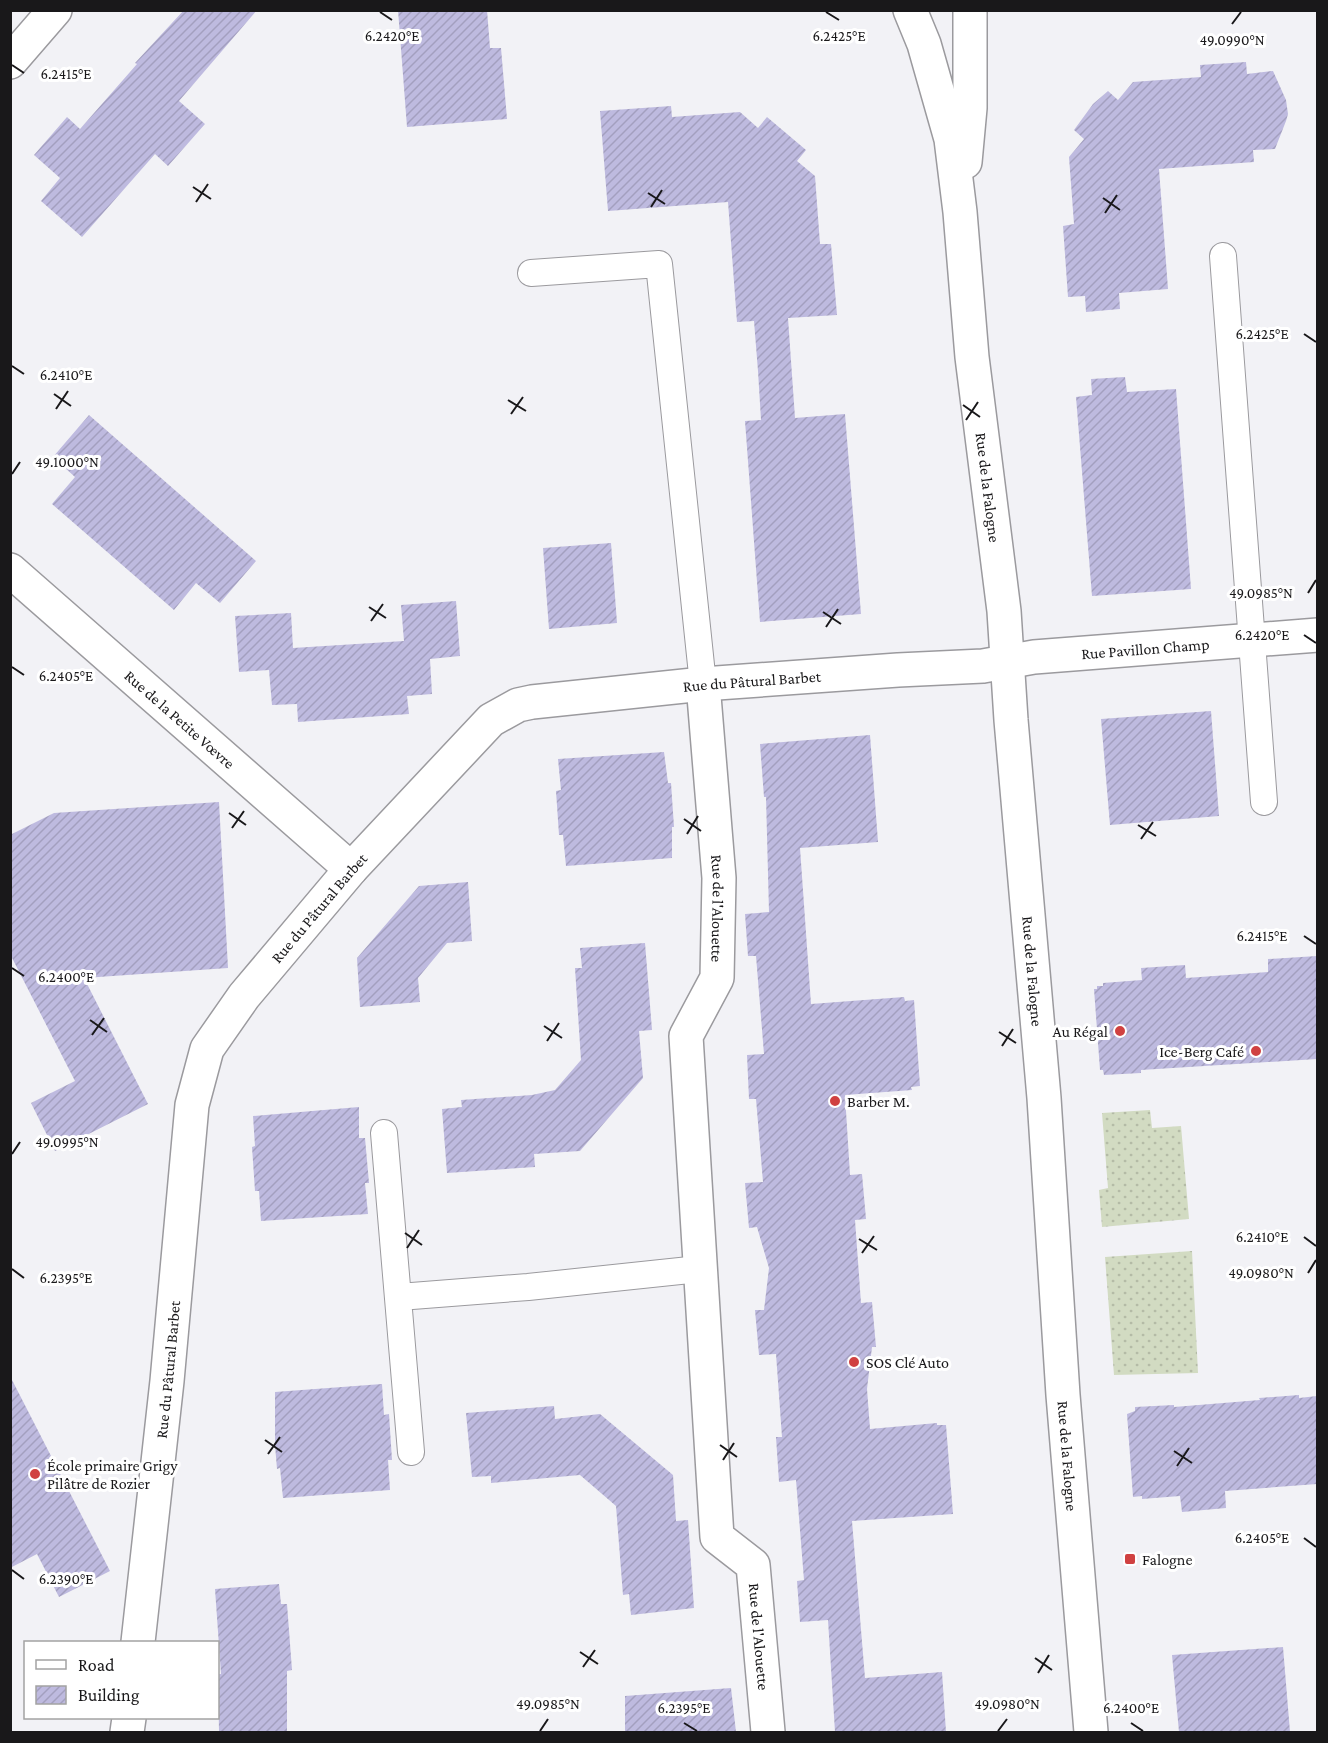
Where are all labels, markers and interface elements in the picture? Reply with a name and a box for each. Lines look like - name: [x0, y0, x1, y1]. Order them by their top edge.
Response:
- text: 6.2420°E: [365, 28, 419, 44]
- text: 6.2425°E: [812, 28, 866, 44]
- text: 49.0990°N: [1199, 32, 1265, 48]
- text: 6.2415°E: [40, 66, 92, 82]
- text: 6.2425°E: [1235, 326, 1289, 342]
- text: 6.2410°E: [40, 367, 92, 383]
- street label: Rue de la Falogne: [973, 431, 1003, 543]
- text: 49.1000°N: [35, 454, 99, 470]
- text: 49.0985°N: [1229, 585, 1293, 601]
- text: 6.2420°E: [1235, 627, 1289, 643]
- street label: Rue Pavillon Champ: [1081, 635, 1210, 662]
- street label: Rue de la Petite Vœvre: [121, 667, 238, 772]
- text: 6.2405°E: [39, 668, 93, 684]
- street label: Rue du Pâtural Barbet: [682, 668, 822, 695]
- street label: Rue du Pâtural Barbet: [268, 849, 371, 966]
- street label: Rue de l'Alouette: [708, 854, 727, 962]
- street label: Rue de la Falogne: [1019, 915, 1046, 1027]
- text: 6.2415°E: [1236, 928, 1288, 944]
- text: 6.2400°E: [38, 969, 94, 985]
- place label: Au Régal: [1053, 1023, 1108, 1041]
- marker: Au Régal: [1113, 1024, 1127, 1038]
- place label: Ice-Berg Café: [1159, 1043, 1244, 1061]
- marker: Ice-Berg Café: [1249, 1044, 1263, 1058]
- place label: Barber M.: [847, 1093, 910, 1110]
- marker: Barber M.: [828, 1094, 842, 1108]
- text: 49.0995°N: [35, 1134, 99, 1150]
- text: 6.2410°E: [1236, 1229, 1288, 1245]
- text: 49.0980°N: [1228, 1265, 1294, 1281]
- text: 6.2395°E: [40, 1270, 92, 1286]
- street label: Rue du Pâtural Barbet: [153, 1299, 183, 1439]
- place label: SOS Clé Auto: [866, 1354, 949, 1371]
- marker: SOS Clé Auto: [847, 1355, 861, 1369]
- street label: Rue de la Falogne: [1055, 1400, 1081, 1512]
- place label: École primaire Grigy Pilâtre de Rozier: [47, 1457, 178, 1492]
- marker: École primaire Grigy Pilâtre de Rozier: [28, 1467, 42, 1481]
- text: 6.2405°E: [1235, 1530, 1289, 1546]
- place label: Falogne: [1142, 1551, 1192, 1569]
- marker: Falogne: [1123, 1552, 1137, 1566]
- text: 6.2390°E: [39, 1571, 93, 1587]
- street label: Rue de l'Alouette: [746, 1582, 772, 1691]
- legend: [24, 1641, 219, 1719]
- text: Road: [78, 1655, 115, 1675]
- text: Building: [78, 1685, 140, 1705]
- text: 49.0985°N: [516, 1696, 580, 1712]
- text: 49.0980°N: [974, 1696, 1040, 1712]
- text: 6.2395°E: [658, 1700, 710, 1716]
- text: 6.2400°E: [1103, 1700, 1159, 1716]

